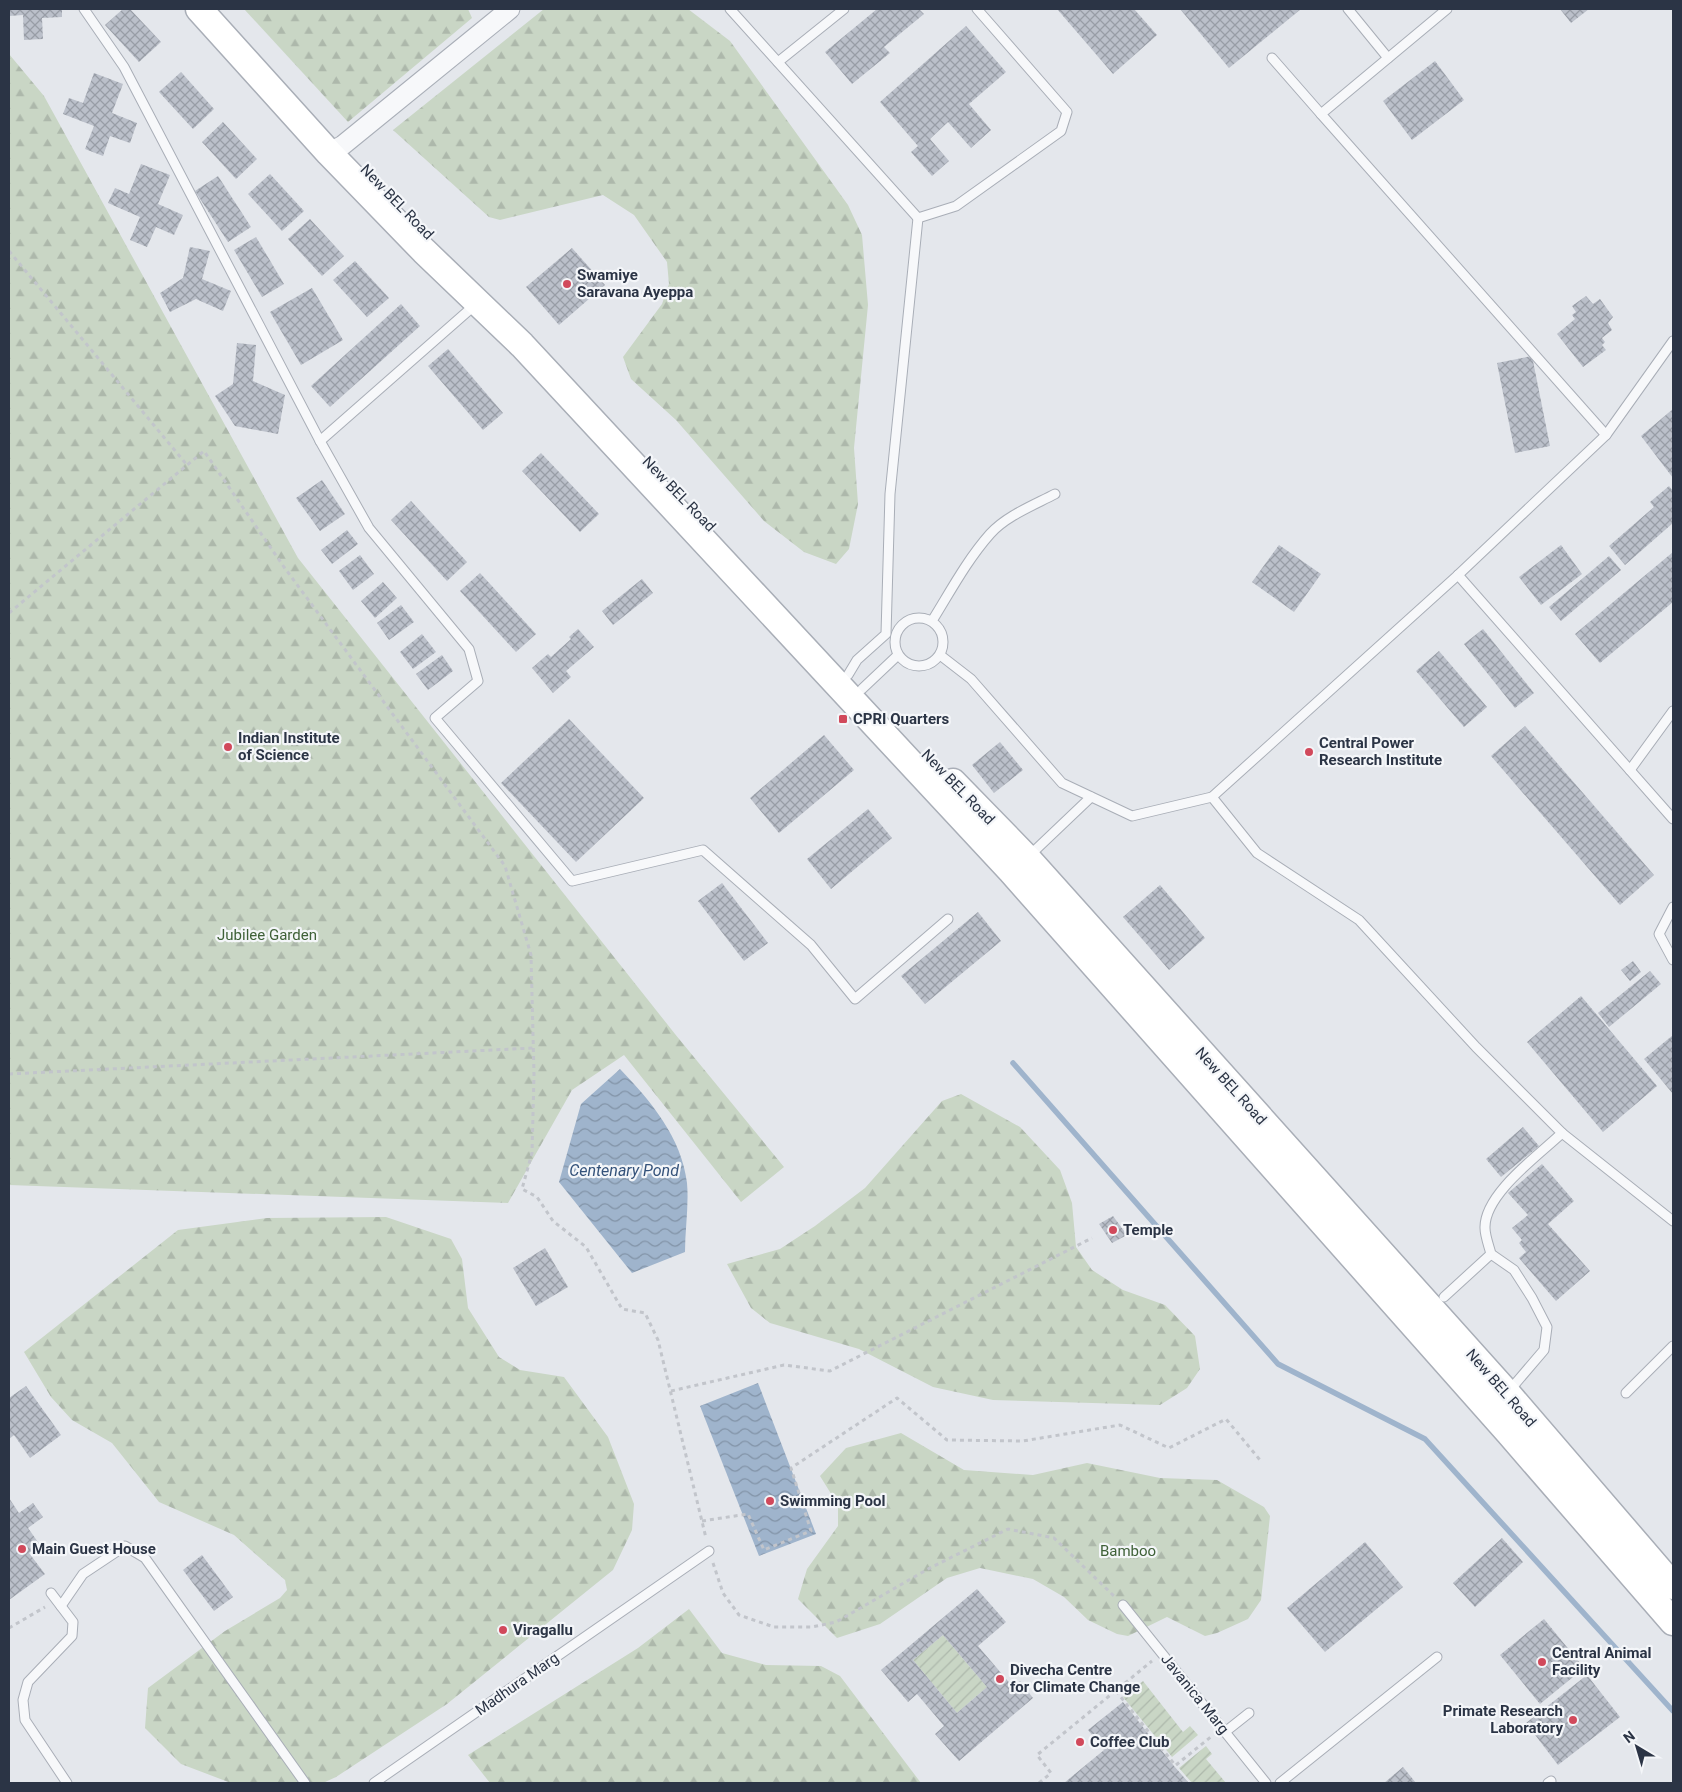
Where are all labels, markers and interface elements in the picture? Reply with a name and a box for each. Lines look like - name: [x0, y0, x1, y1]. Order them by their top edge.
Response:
- street label: New BEL Road: [357, 161, 437, 243]
- place label: Swamiye Saravana Ayeppa: [577, 266, 693, 301]
- marker: Swamiye Saravana Ayeppa: [561, 278, 573, 290]
- street label: New BEL Road: [639, 453, 719, 535]
- place label: CPRI Quarters: [853, 710, 950, 728]
- marker: CPRI Quarters: [837, 713, 849, 725]
- place label: Indian Institute of Science: [238, 729, 340, 764]
- place label: Central Power Research Institute: [1319, 734, 1442, 769]
- marker: Indian Institute of Science: [222, 741, 234, 753]
- street label: New BEL Road: [918, 746, 998, 828]
- marker: Central Power Research Institute: [1303, 746, 1315, 758]
- park label: Jubilee Garden: [217, 926, 317, 944]
- street label: New BEL Road: [1192, 1044, 1270, 1128]
- water label: Centenary Pond: [569, 1161, 679, 1180]
- place label: Temple: [1123, 1221, 1173, 1239]
- marker: Temple: [1107, 1224, 1119, 1236]
- street label: New BEL Road: [1462, 1345, 1540, 1431]
- place label: Swimming Pool: [780, 1492, 885, 1510]
- marker: Swimming Pool: [764, 1495, 776, 1507]
- place label: Main Guest House: [32, 1540, 156, 1558]
- park label: Bamboo: [1100, 1542, 1156, 1560]
- marker: Main Guest House: [16, 1543, 28, 1555]
- place label: Viragallu: [513, 1621, 573, 1639]
- marker: Viragallu: [497, 1624, 509, 1636]
- place label: Central Animal Facility: [1552, 1644, 1652, 1679]
- street label: Madhura Marg: [472, 1649, 562, 1719]
- street label: Javanica Marg: [1157, 1650, 1233, 1738]
- marker: Central Animal Facility: [1536, 1656, 1548, 1668]
- place label: Divecha Centre for Climate Change: [1010, 1661, 1140, 1696]
- marker: Divecha Centre for Climate Change: [994, 1673, 1006, 1685]
- place label: Primate Research Laboratory: [1443, 1702, 1563, 1737]
- marker: Primate Research Laboratory: [1567, 1714, 1579, 1726]
- north arrow: [1612, 1722, 1662, 1772]
- text: N: [1620, 1727, 1638, 1746]
- place label: Coffee Club: [1090, 1733, 1169, 1751]
- marker: Coffee Club: [1074, 1736, 1086, 1748]

